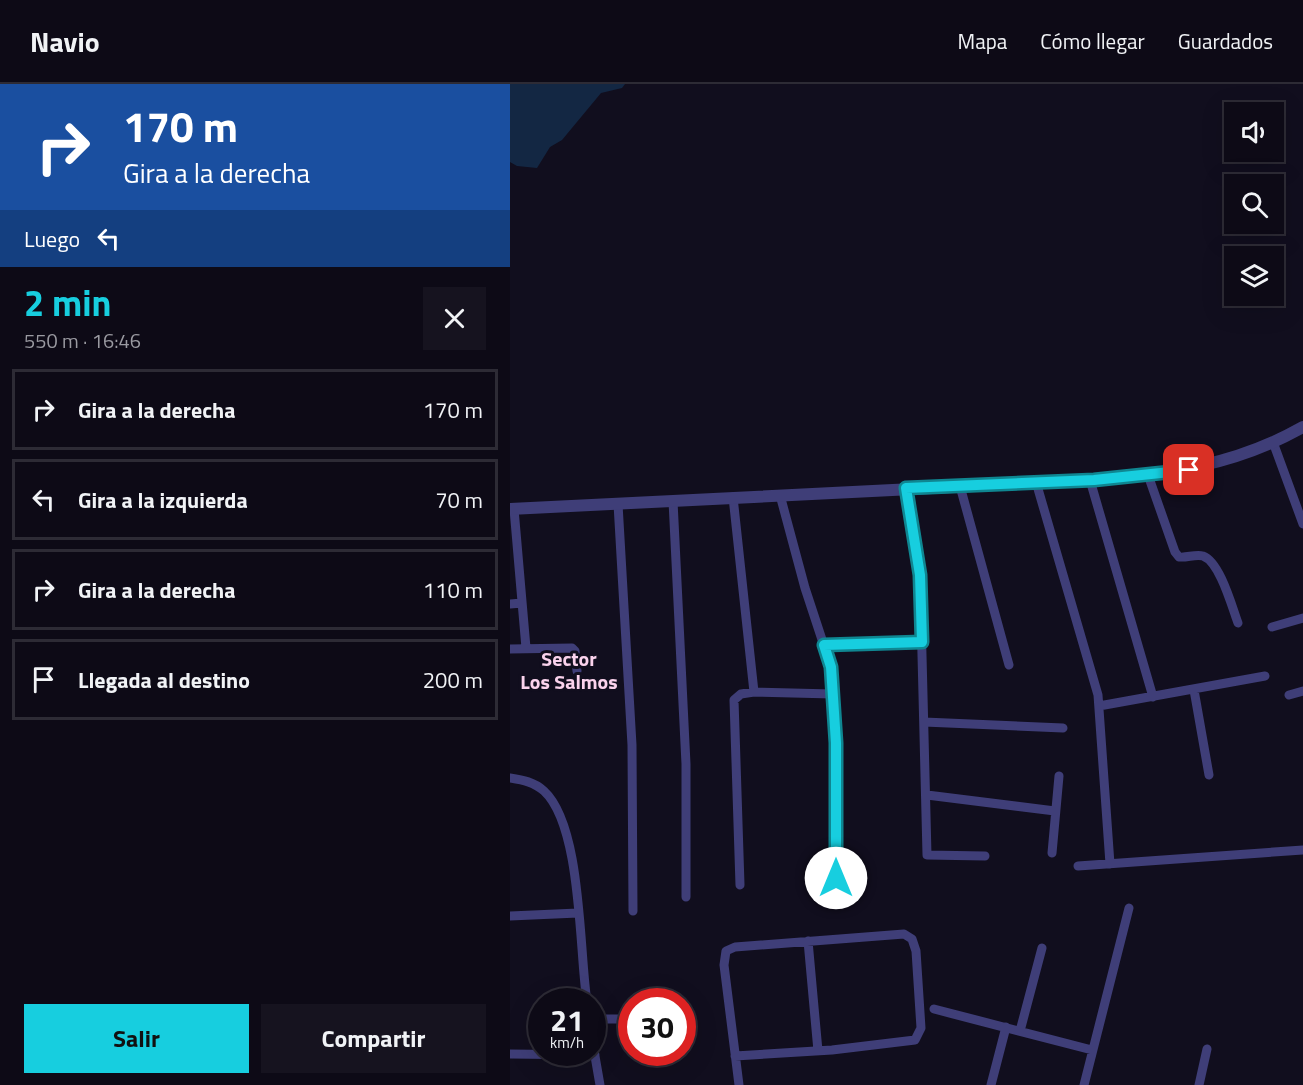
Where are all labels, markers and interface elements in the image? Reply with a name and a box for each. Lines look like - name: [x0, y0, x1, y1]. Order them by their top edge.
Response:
- text: Navio: [30, 20, 100, 63]
- text: Mapa: [958, 25, 1007, 57]
- text: Cómo llegar: [1040, 25, 1145, 57]
- text: Guardados: [1178, 25, 1273, 57]
- text: 170 m: [123, 94, 238, 158]
- map controls: [1224, 102, 1284, 306]
- button: sound: [1224, 102, 1284, 162]
- icon: right: [24, 108, 102, 186]
- text: Gira a la derecha: [123, 152, 310, 193]
- button: search: [1224, 174, 1284, 234]
- text: Luego: [24, 222, 80, 256]
- icon: left: [92, 222, 125, 255]
- button: layers: [1224, 246, 1284, 306]
- text: 2 min: [24, 275, 111, 330]
- button: close: [423, 287, 486, 350]
- text: 550 m · 16:46: [24, 325, 141, 356]
- icon: right: [27, 393, 60, 426]
- text: Gira a la derecha: [78, 393, 235, 427]
- text: 170 m: [423, 393, 483, 427]
- pin: [1163, 444, 1214, 495]
- icon: arrive: [1172, 453, 1205, 486]
- icon: left: [27, 483, 60, 516]
- text: Gira a la izquierda: [78, 483, 248, 517]
- text: 70 m: [435, 483, 483, 517]
- icon: right: [27, 573, 60, 606]
- text: Gira a la derecha: [78, 573, 235, 607]
- text: 110 m: [423, 573, 483, 607]
- district label: Sector Los Salmos: [520, 643, 618, 697]
- icon: arrive: [27, 663, 60, 696]
- text: Llegada al destino: [78, 663, 250, 697]
- text: 200 m: [423, 663, 483, 697]
- position arrow: [804, 846, 868, 910]
- speed limit sign: 30: [618, 988, 696, 1066]
- text: 21: [550, 997, 584, 1043]
- button: Salir: [24, 1004, 249, 1073]
- button: Compartir: [261, 1004, 486, 1073]
- text: km/h: [550, 1031, 584, 1054]

